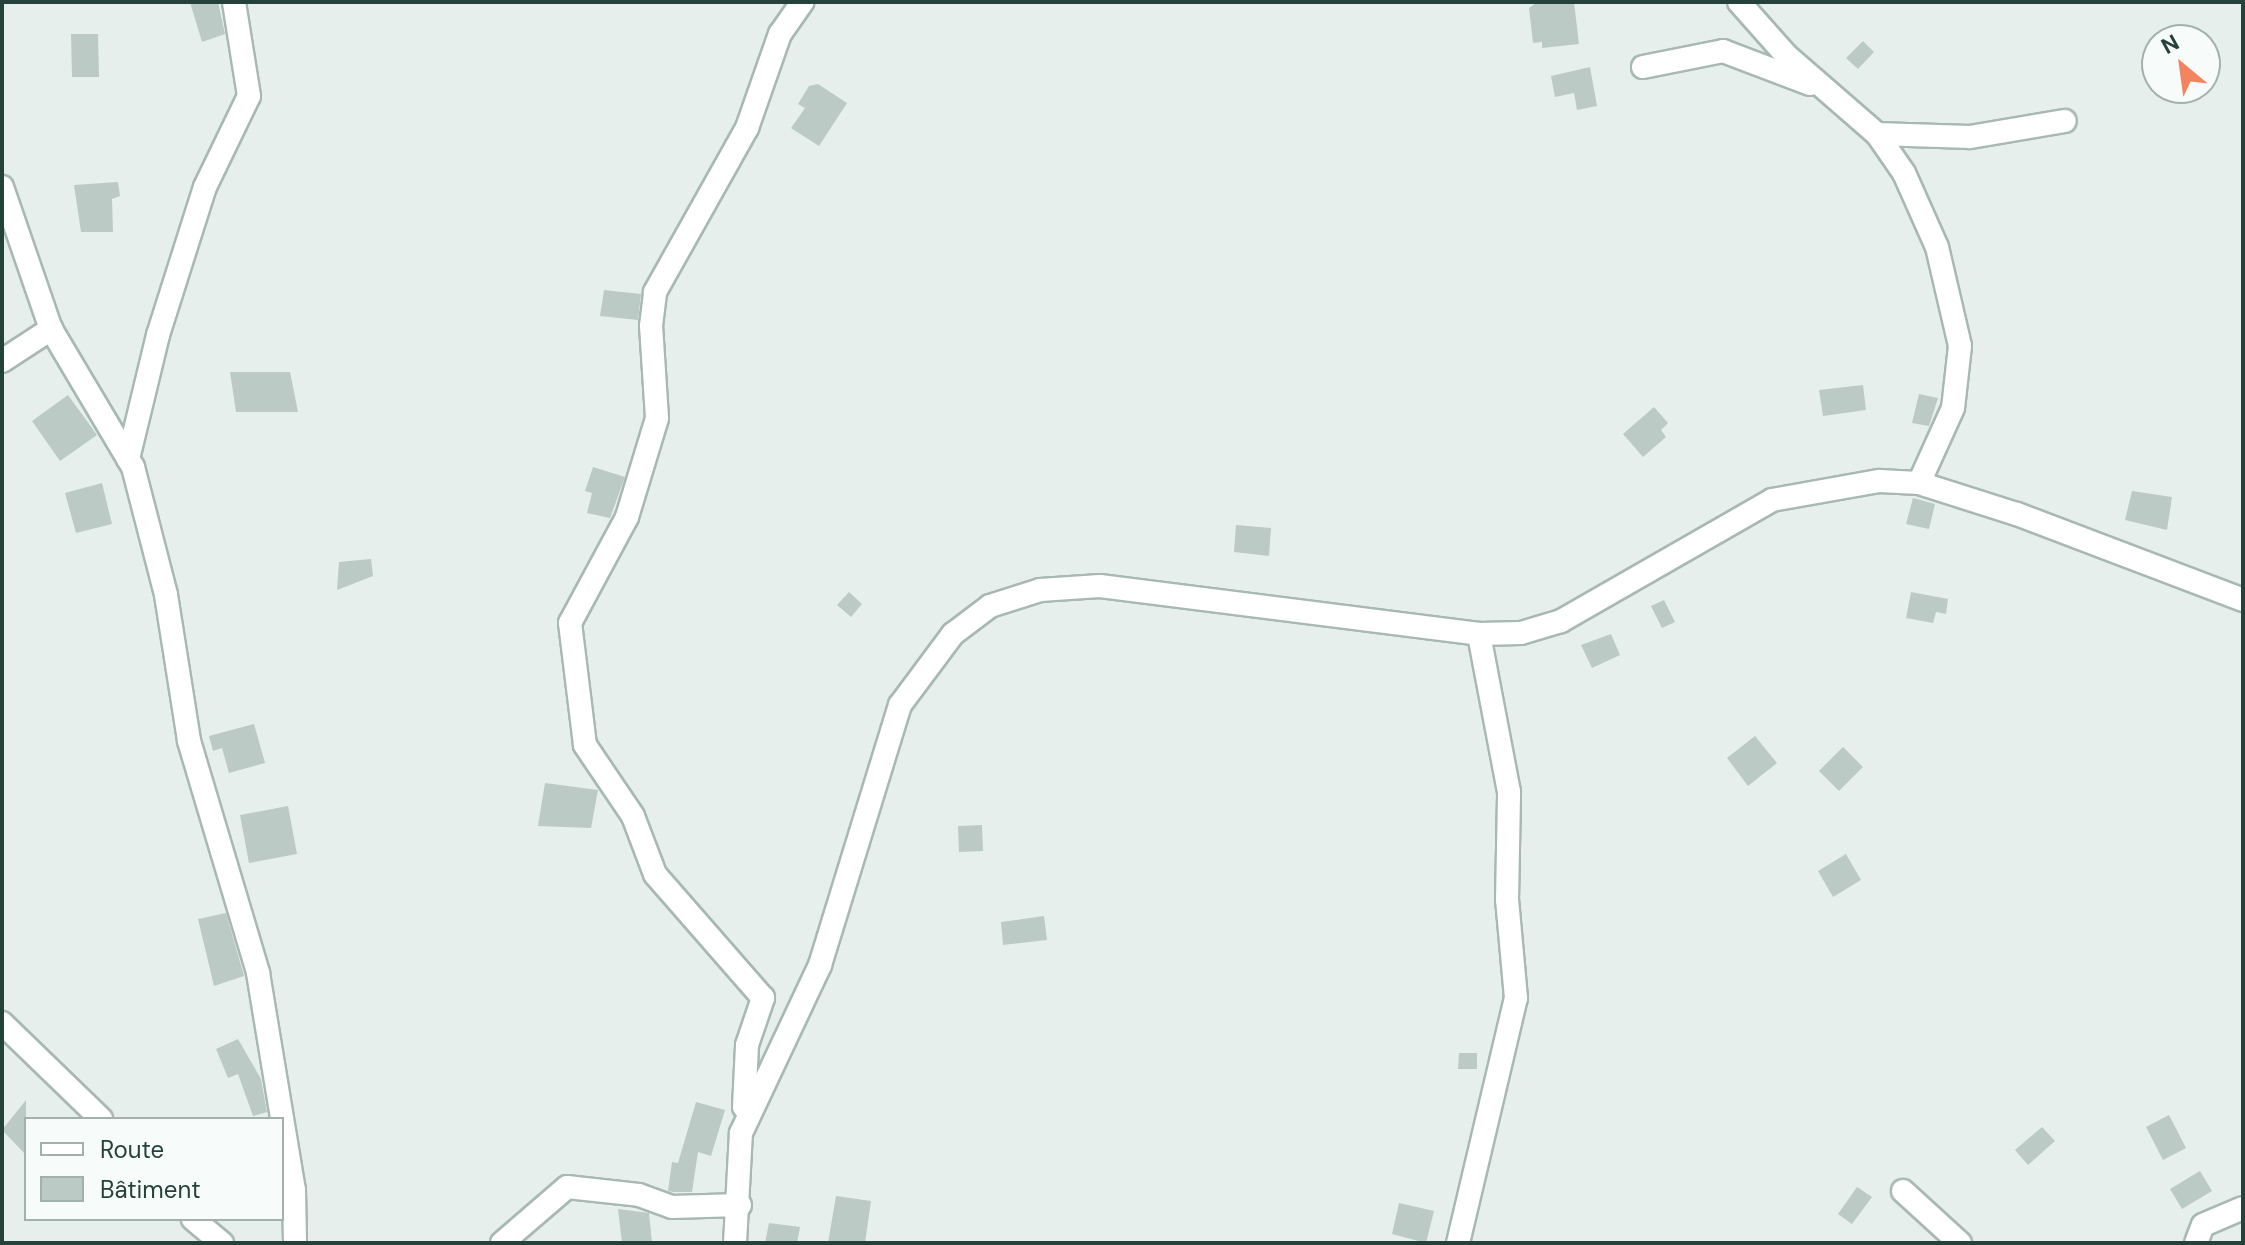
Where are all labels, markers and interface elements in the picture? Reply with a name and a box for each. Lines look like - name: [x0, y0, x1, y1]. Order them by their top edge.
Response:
- north arrow: [2141, 24, 2221, 104]
- text: N: [2156, 28, 2184, 61]
- legend: [24, 1117, 284, 1221]
- text: Route: [100, 1134, 164, 1165]
- text: Bâtiment: [100, 1174, 201, 1205]

